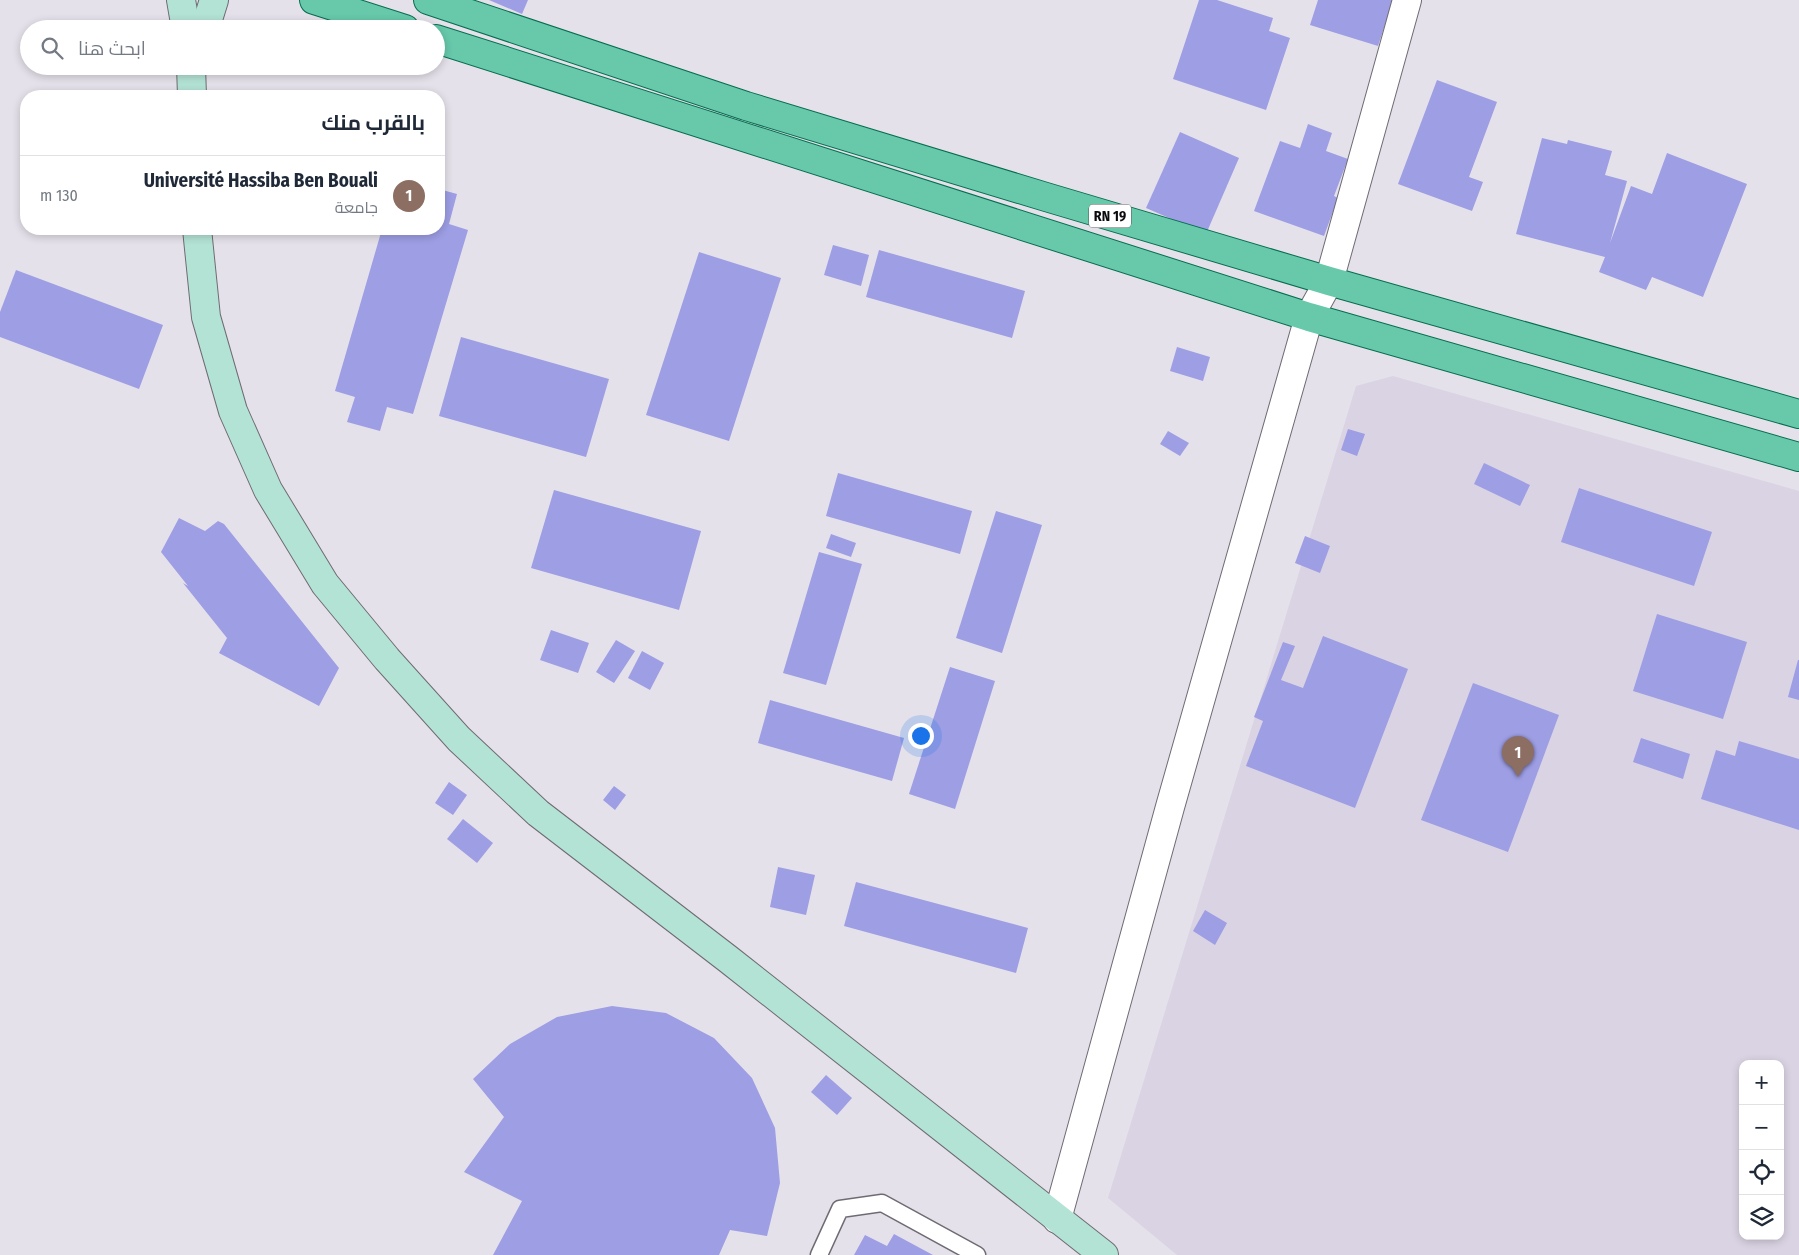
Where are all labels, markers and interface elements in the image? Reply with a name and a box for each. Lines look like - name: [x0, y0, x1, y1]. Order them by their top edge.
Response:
- search box: [20, 20, 445, 75]
- icon: search: [38, 34, 66, 62]
- text: ابحث هنا: [78, 37, 146, 60]
- text: بالقرب منك: [322, 110, 425, 136]
- text: Université Hassiba Ben Bouali: [144, 169, 378, 192]
- text: 130 m: [40, 186, 78, 205]
- text: 1: [406, 186, 412, 205]
- text: جامعة: [335, 198, 378, 217]
- road number: RN 19: [1089, 205, 1131, 228]
- your location: [908, 723, 934, 749]
- pin: 1: [1502, 736, 1534, 777]
- map controls: [1739, 1060, 1784, 1240]
- button: +: [1739, 1060, 1784, 1105]
- button: −: [1739, 1105, 1784, 1150]
- button: locate: [1739, 1150, 1784, 1195]
- button: layers: [1739, 1195, 1784, 1240]

